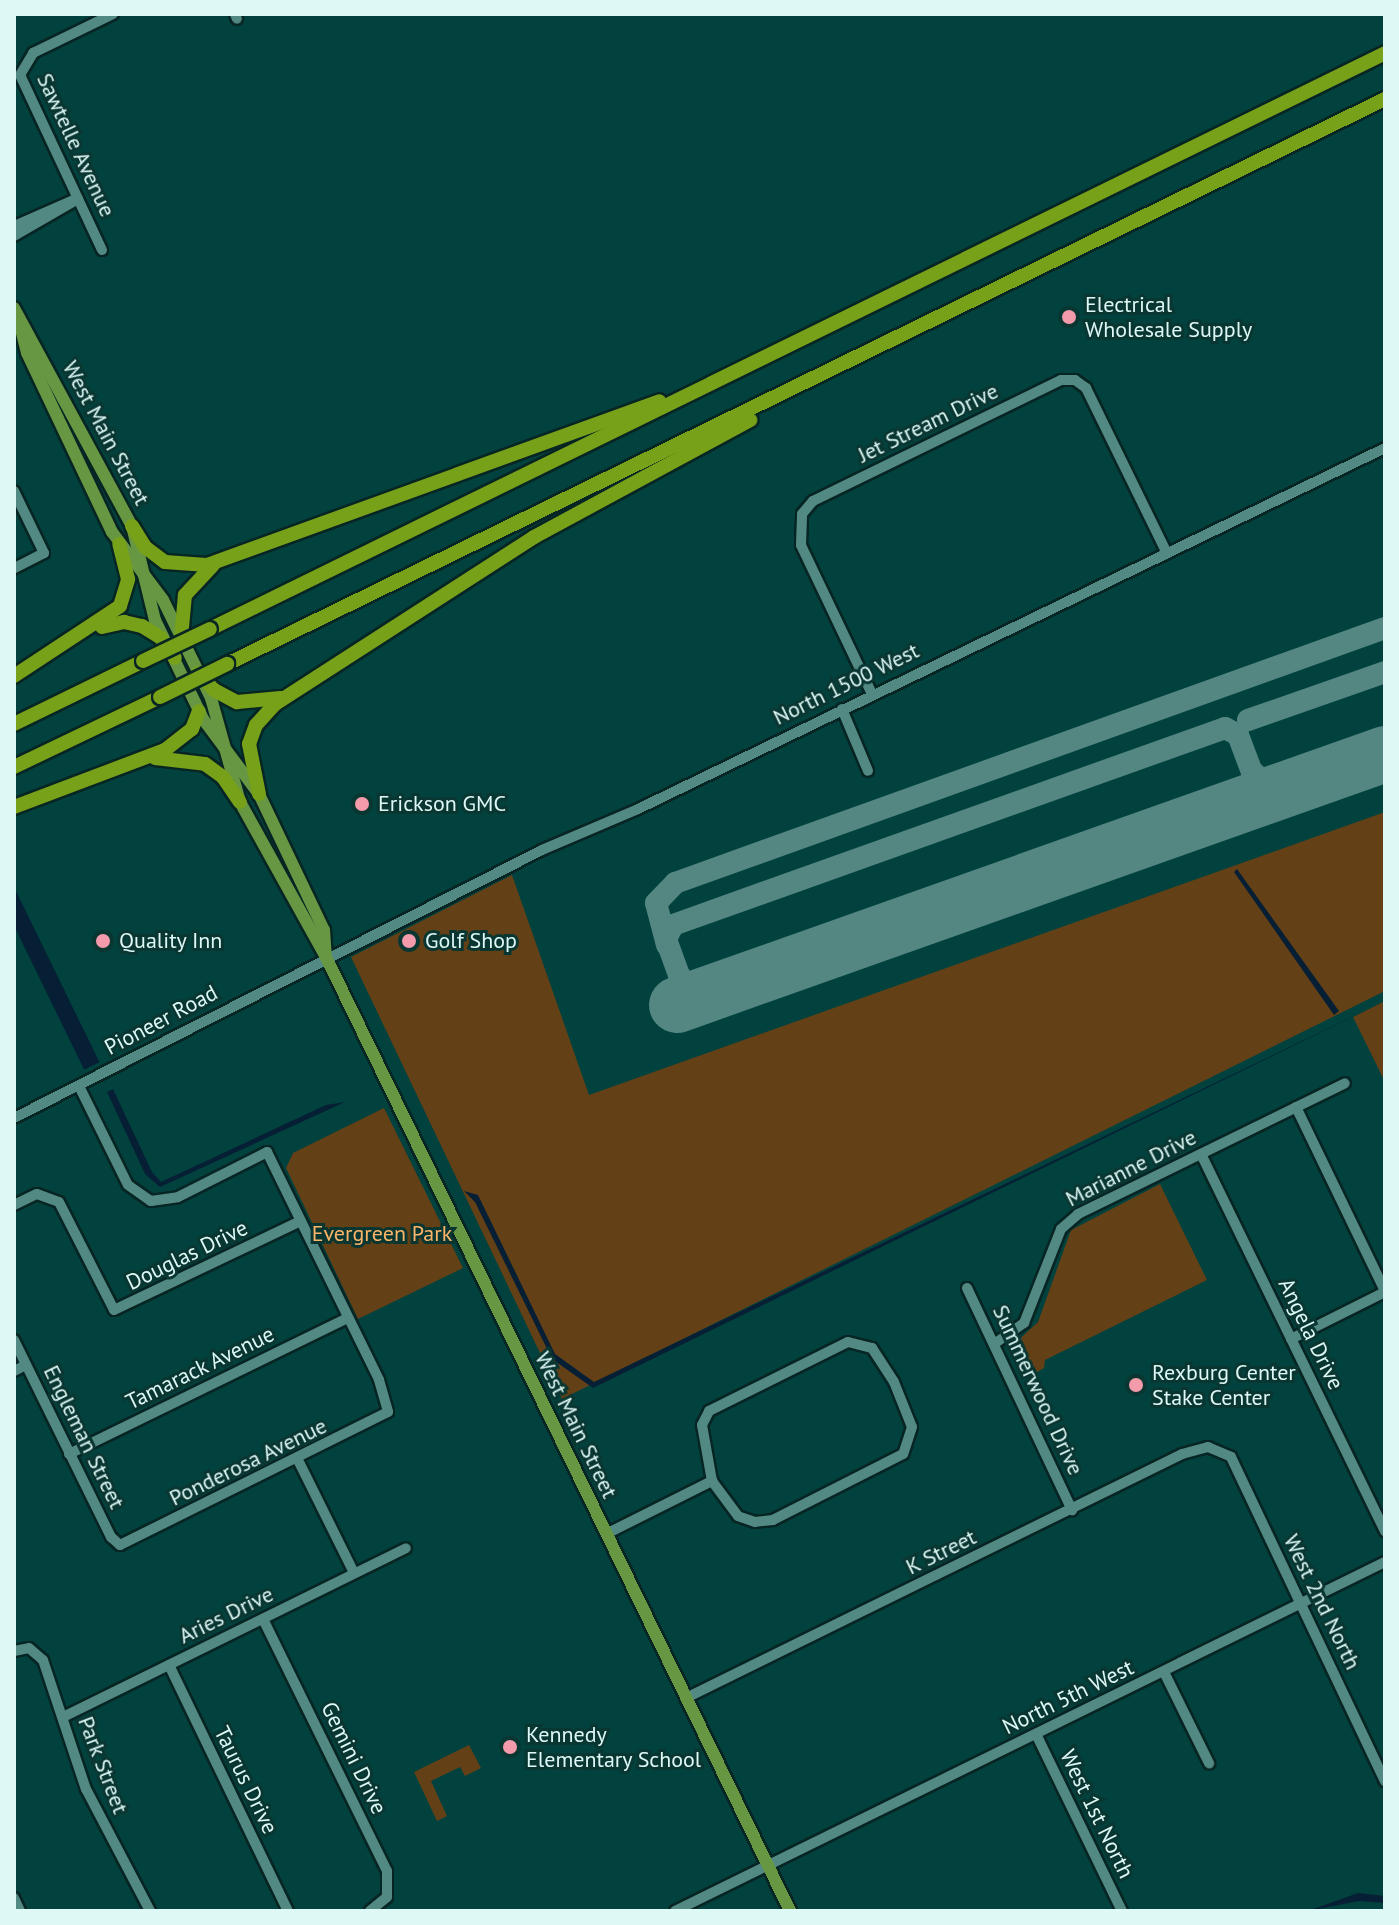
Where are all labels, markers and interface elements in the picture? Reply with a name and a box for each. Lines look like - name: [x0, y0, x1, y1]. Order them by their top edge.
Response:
- street label: Sawtelle Avenue: [31, 69, 121, 221]
- place label: Electrical Wholesale Supply: [1085, 291, 1252, 342]
- marker: Electrical Wholesale Supply: [1060, 308, 1078, 326]
- street label: West Main Street: [57, 356, 155, 510]
- street label: Jet Stream Drive: [854, 378, 1002, 468]
- street label: North 1500 West: [769, 637, 923, 731]
- place label: Erickson GMC: [378, 791, 506, 817]
- marker: Erickson GMC: [353, 795, 371, 813]
- place label: Quality Inn: [119, 928, 223, 954]
- place label: Golf Shop: [425, 928, 517, 954]
- marker: Quality Inn: [94, 932, 112, 950]
- marker: Golf Shop: [400, 932, 418, 950]
- street label: Pioneer Road: [100, 979, 222, 1061]
- street label: Marianne Drive: [1061, 1124, 1201, 1212]
- street label: Douglas Drive: [122, 1214, 252, 1296]
- park label: Evergreen Park: [312, 1221, 452, 1247]
- street label: Angela Drive: [1273, 1274, 1349, 1394]
- street label: Summerwood Drive: [987, 1301, 1089, 1479]
- street label: Tamarack Avenue: [121, 1320, 279, 1416]
- street label: West Main Street: [529, 1348, 623, 1502]
- place label: Rexburg Center Stake Center: [1152, 1359, 1296, 1410]
- street label: Engleman Street: [38, 1361, 130, 1513]
- marker: Rexburg Center Stake Center: [1127, 1376, 1145, 1394]
- street label: Ponderosa Avenue: [165, 1412, 331, 1512]
- street label: K Street: [901, 1524, 981, 1580]
- street label: West 2nd North: [1278, 1530, 1366, 1674]
- street label: Aries Drive: [174, 1581, 278, 1649]
- street label: North 5th West: [998, 1654, 1138, 1740]
- street label: Gemini Drive: [316, 1698, 392, 1818]
- street label: Park Street: [72, 1712, 134, 1818]
- place label: Kennedy Elementary School: [526, 1721, 702, 1772]
- street label: Taurus Drive: [209, 1722, 283, 1838]
- marker: Kennedy Elementary School: [501, 1738, 519, 1756]
- street label: West 1st North: [1054, 1745, 1140, 1883]

